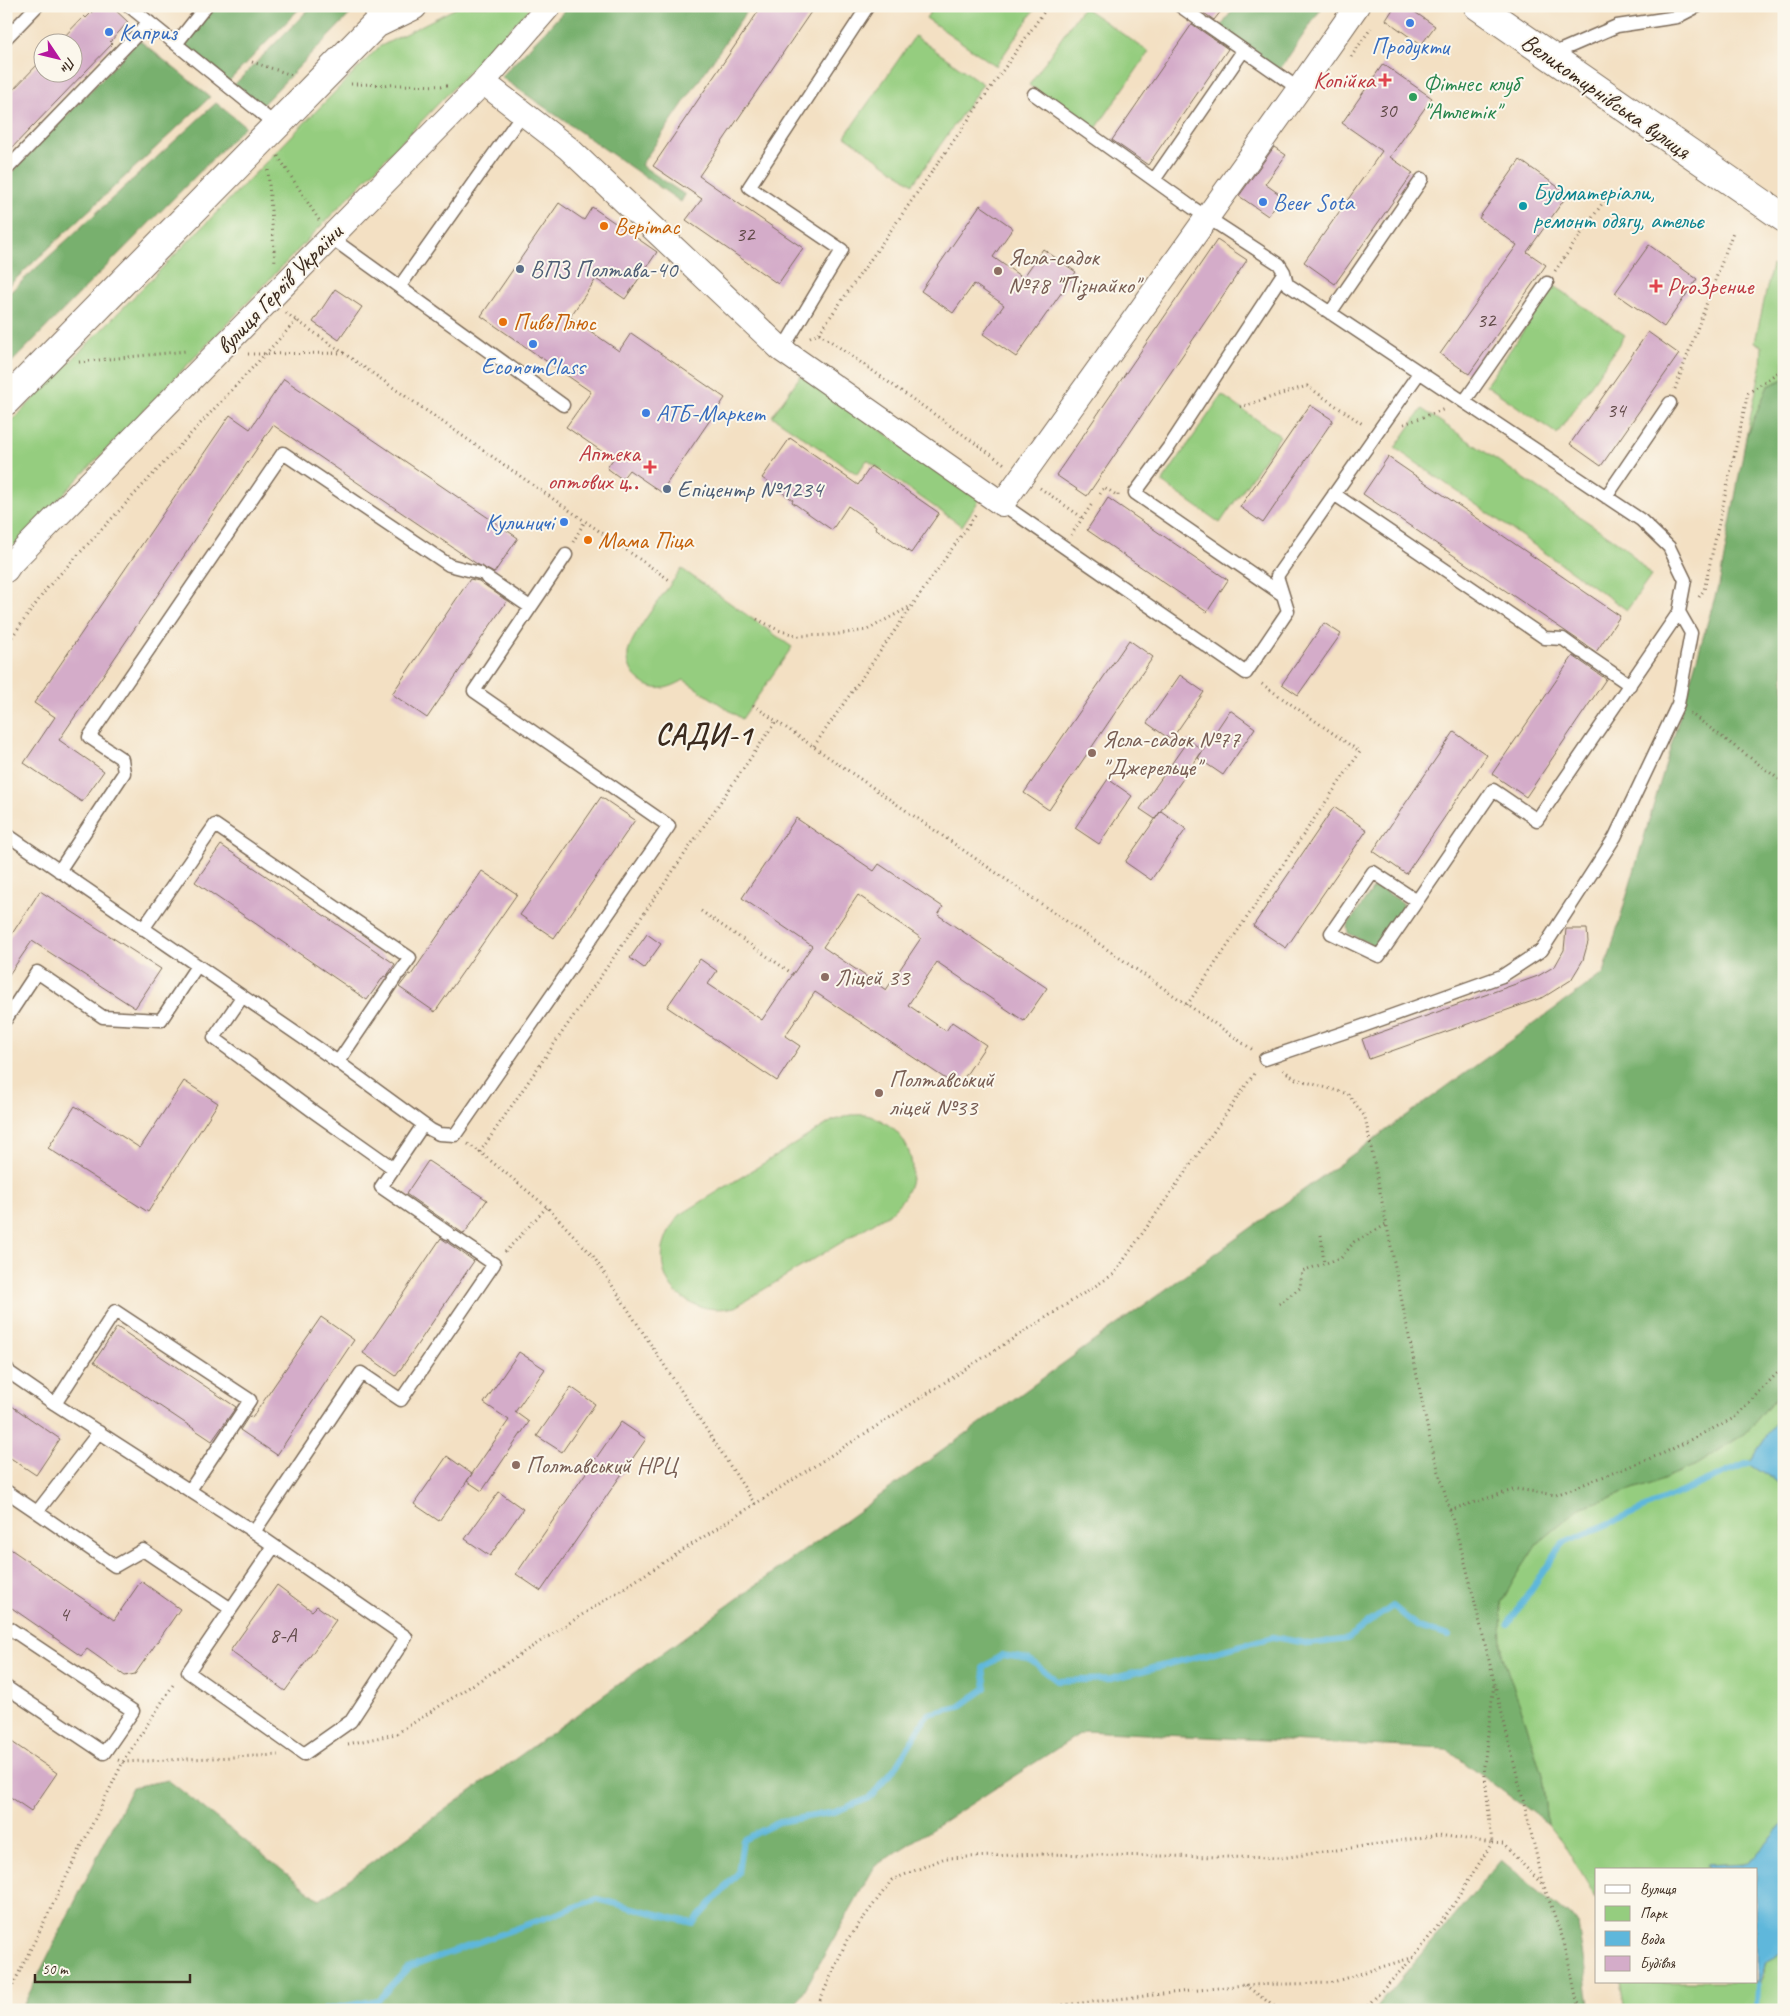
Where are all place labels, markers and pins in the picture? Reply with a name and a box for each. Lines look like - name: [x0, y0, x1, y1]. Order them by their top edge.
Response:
- place label: Каприз: [119, 17, 179, 47]
- marker: Продукти: [1404, 17, 1416, 29]
- marker: Каприз: [103, 26, 115, 38]
- place label: Продукти: [1371, 31, 1451, 61]
- place label: Копійка: [1313, 65, 1376, 95]
- place label: Фітнес клуб "Атлетік": [1423, 68, 1524, 126]
- marker: Копійка: [1379, 74, 1391, 86]
- marker: Фітнес клуб "Атлетік": [1407, 91, 1419, 103]
- place label: Будматеріали, ремонт одягу, ательє: [1533, 177, 1705, 235]
- place label: Beer Sota: [1273, 187, 1356, 217]
- marker: Beer Sota: [1257, 196, 1269, 208]
- marker: Будматеріали, ремонт одягу, ательє: [1517, 200, 1529, 212]
- place label: Верітас: [614, 211, 681, 241]
- marker: Верітас: [598, 220, 610, 232]
- place label: Ясла-садок №78 "Пізнайко": [1008, 242, 1145, 301]
- place label: ВПЗ Полтава-40: [530, 254, 680, 284]
- marker: ВПЗ Полтава-40: [514, 263, 526, 275]
- marker: Ясла-садок №78 "Пізнайко": [992, 265, 1004, 277]
- place label: ProЗрение: [1667, 271, 1755, 301]
- marker: ProЗрение: [1649, 279, 1663, 293]
- place label: ПивоПлюс: [513, 307, 597, 337]
- marker: ПивоПлюс: [497, 316, 509, 328]
- marker: EconomClass: [527, 338, 539, 350]
- place label: EconomClass: [481, 351, 587, 381]
- place label: АТБ-Маркет: [656, 398, 766, 428]
- marker: АТБ-Маркет: [640, 407, 652, 419]
- place label: Аптека оптових ц‥: [548, 438, 641, 496]
- marker: Аптека оптових ц‥: [644, 461, 656, 473]
- place label: Епіцентр №1234: [677, 474, 825, 504]
- marker: Епіцентр №1234: [661, 483, 673, 495]
- place label: Кулиничі: [485, 507, 557, 537]
- marker: Кулиничі: [558, 516, 570, 528]
- place label: Мама Піца: [598, 525, 695, 555]
- marker: Мама Піца: [582, 534, 594, 546]
- place label: Ясла-садок №77 "Джерельце": [1102, 724, 1241, 782]
- marker: Ясла-садок №77 "Джерельце": [1086, 747, 1098, 759]
- place label: Ліцей 33: [835, 962, 911, 992]
- marker: Ліцей 33: [819, 971, 831, 983]
- place label: Полтавський ліцей №33: [889, 1064, 996, 1122]
- marker: Полтавський ліцей №33: [873, 1087, 885, 1099]
- place label: Полтавський НРЦ: [526, 1450, 680, 1480]
- marker: Полтавський НРЦ: [510, 1459, 522, 1471]

